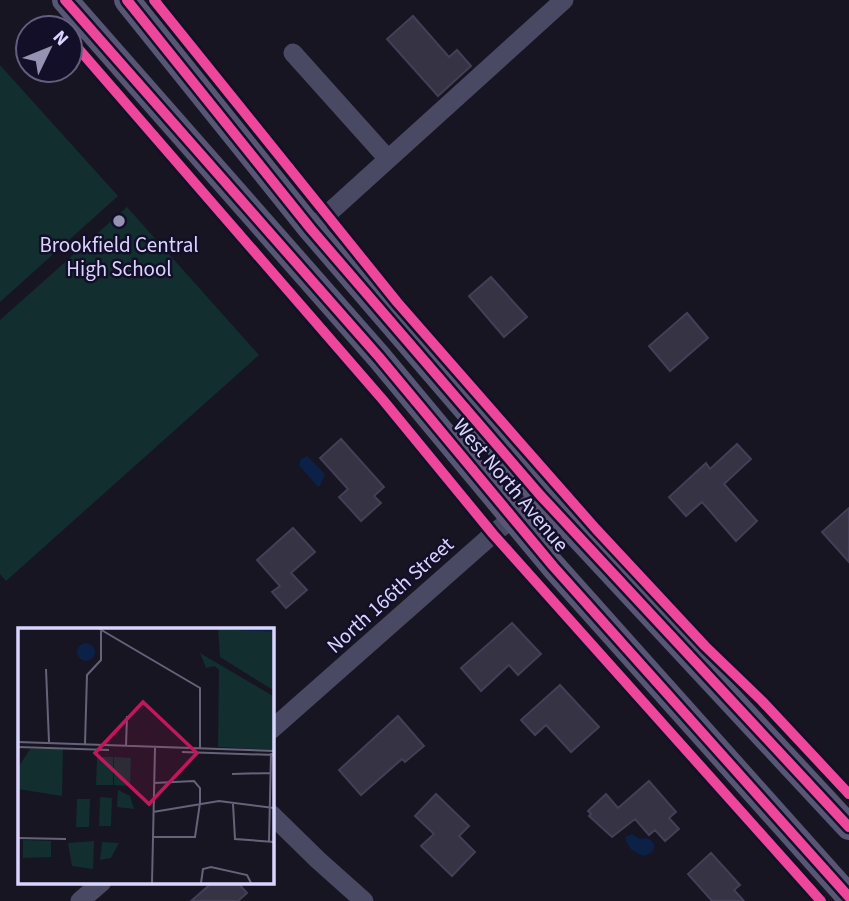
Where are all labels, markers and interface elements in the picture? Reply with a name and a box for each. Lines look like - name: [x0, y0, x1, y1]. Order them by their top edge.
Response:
- north arrow: [14, 14, 84, 84]
- text: N: [46, 25, 75, 52]
- marker: Brookfield Central High School: [111, 213, 127, 229]
- place label: Brookfield Central High School: [39, 230, 199, 284]
- street label: West North Avenue: [446, 412, 576, 558]
- street label: North 166th Street: [320, 530, 460, 660]
- inset map: [18, 628, 273, 884]

